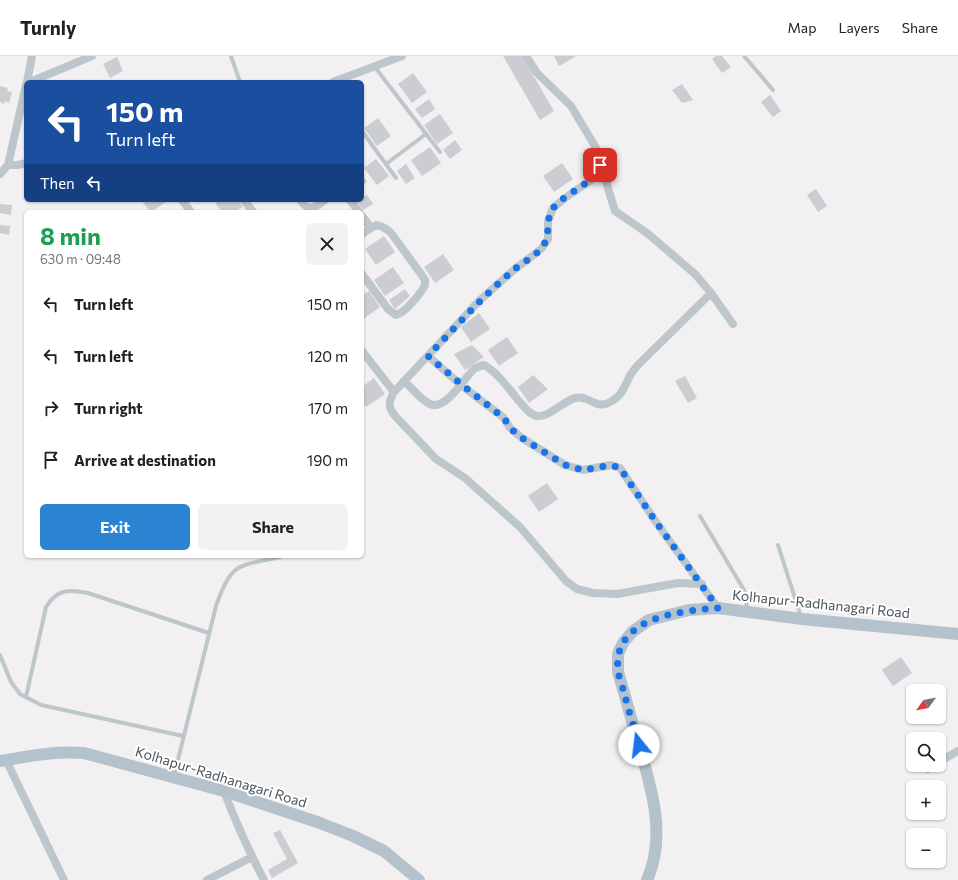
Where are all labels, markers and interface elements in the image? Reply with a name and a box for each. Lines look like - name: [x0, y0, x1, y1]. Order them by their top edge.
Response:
- text: Turnly: [20, 16, 76, 39]
- text: Map: [788, 19, 816, 36]
- text: Layers: [838, 19, 880, 36]
- text: Share: [902, 19, 938, 36]
- text: 150 m: [106, 94, 183, 128]
- icon: left: [40, 96, 92, 148]
- text: Turn left: [106, 128, 175, 150]
- pin: [583, 148, 617, 182]
- icon: arrive: [589, 154, 611, 176]
- icon: left: [83, 172, 105, 194]
- text: Then: [40, 174, 75, 192]
- text: 8 min: [40, 221, 101, 250]
- button: close: [306, 223, 348, 265]
- text: 630 m · 09:48: [40, 251, 121, 267]
- icon: left: [40, 293, 62, 315]
- text: Turn left: [74, 295, 133, 313]
- text: 150 m: [307, 295, 348, 313]
- icon: left: [40, 345, 62, 367]
- text: Turn left: [74, 347, 133, 365]
- text: 120 m: [308, 347, 348, 365]
- icon: right: [40, 397, 62, 419]
- text: Turn right: [74, 399, 143, 417]
- text: 170 m: [308, 399, 348, 417]
- icon: arrive: [40, 449, 62, 471]
- text: Arrive at destination: [74, 451, 216, 469]
- text: 190 m: [307, 451, 348, 469]
- button: Exit: [40, 504, 190, 550]
- button: Share: [198, 504, 348, 550]
- street label: Kolhapur-Radhanagari Road: [731, 586, 911, 621]
- north arrow: [906, 684, 946, 724]
- map controls: [906, 684, 946, 868]
- position arrow: [618, 724, 660, 766]
- button: search: [906, 732, 946, 772]
- street label: Kolhapur-Radhanagari Road: [133, 742, 309, 811]
- button: +: [906, 780, 946, 820]
- button: −: [906, 828, 946, 868]

